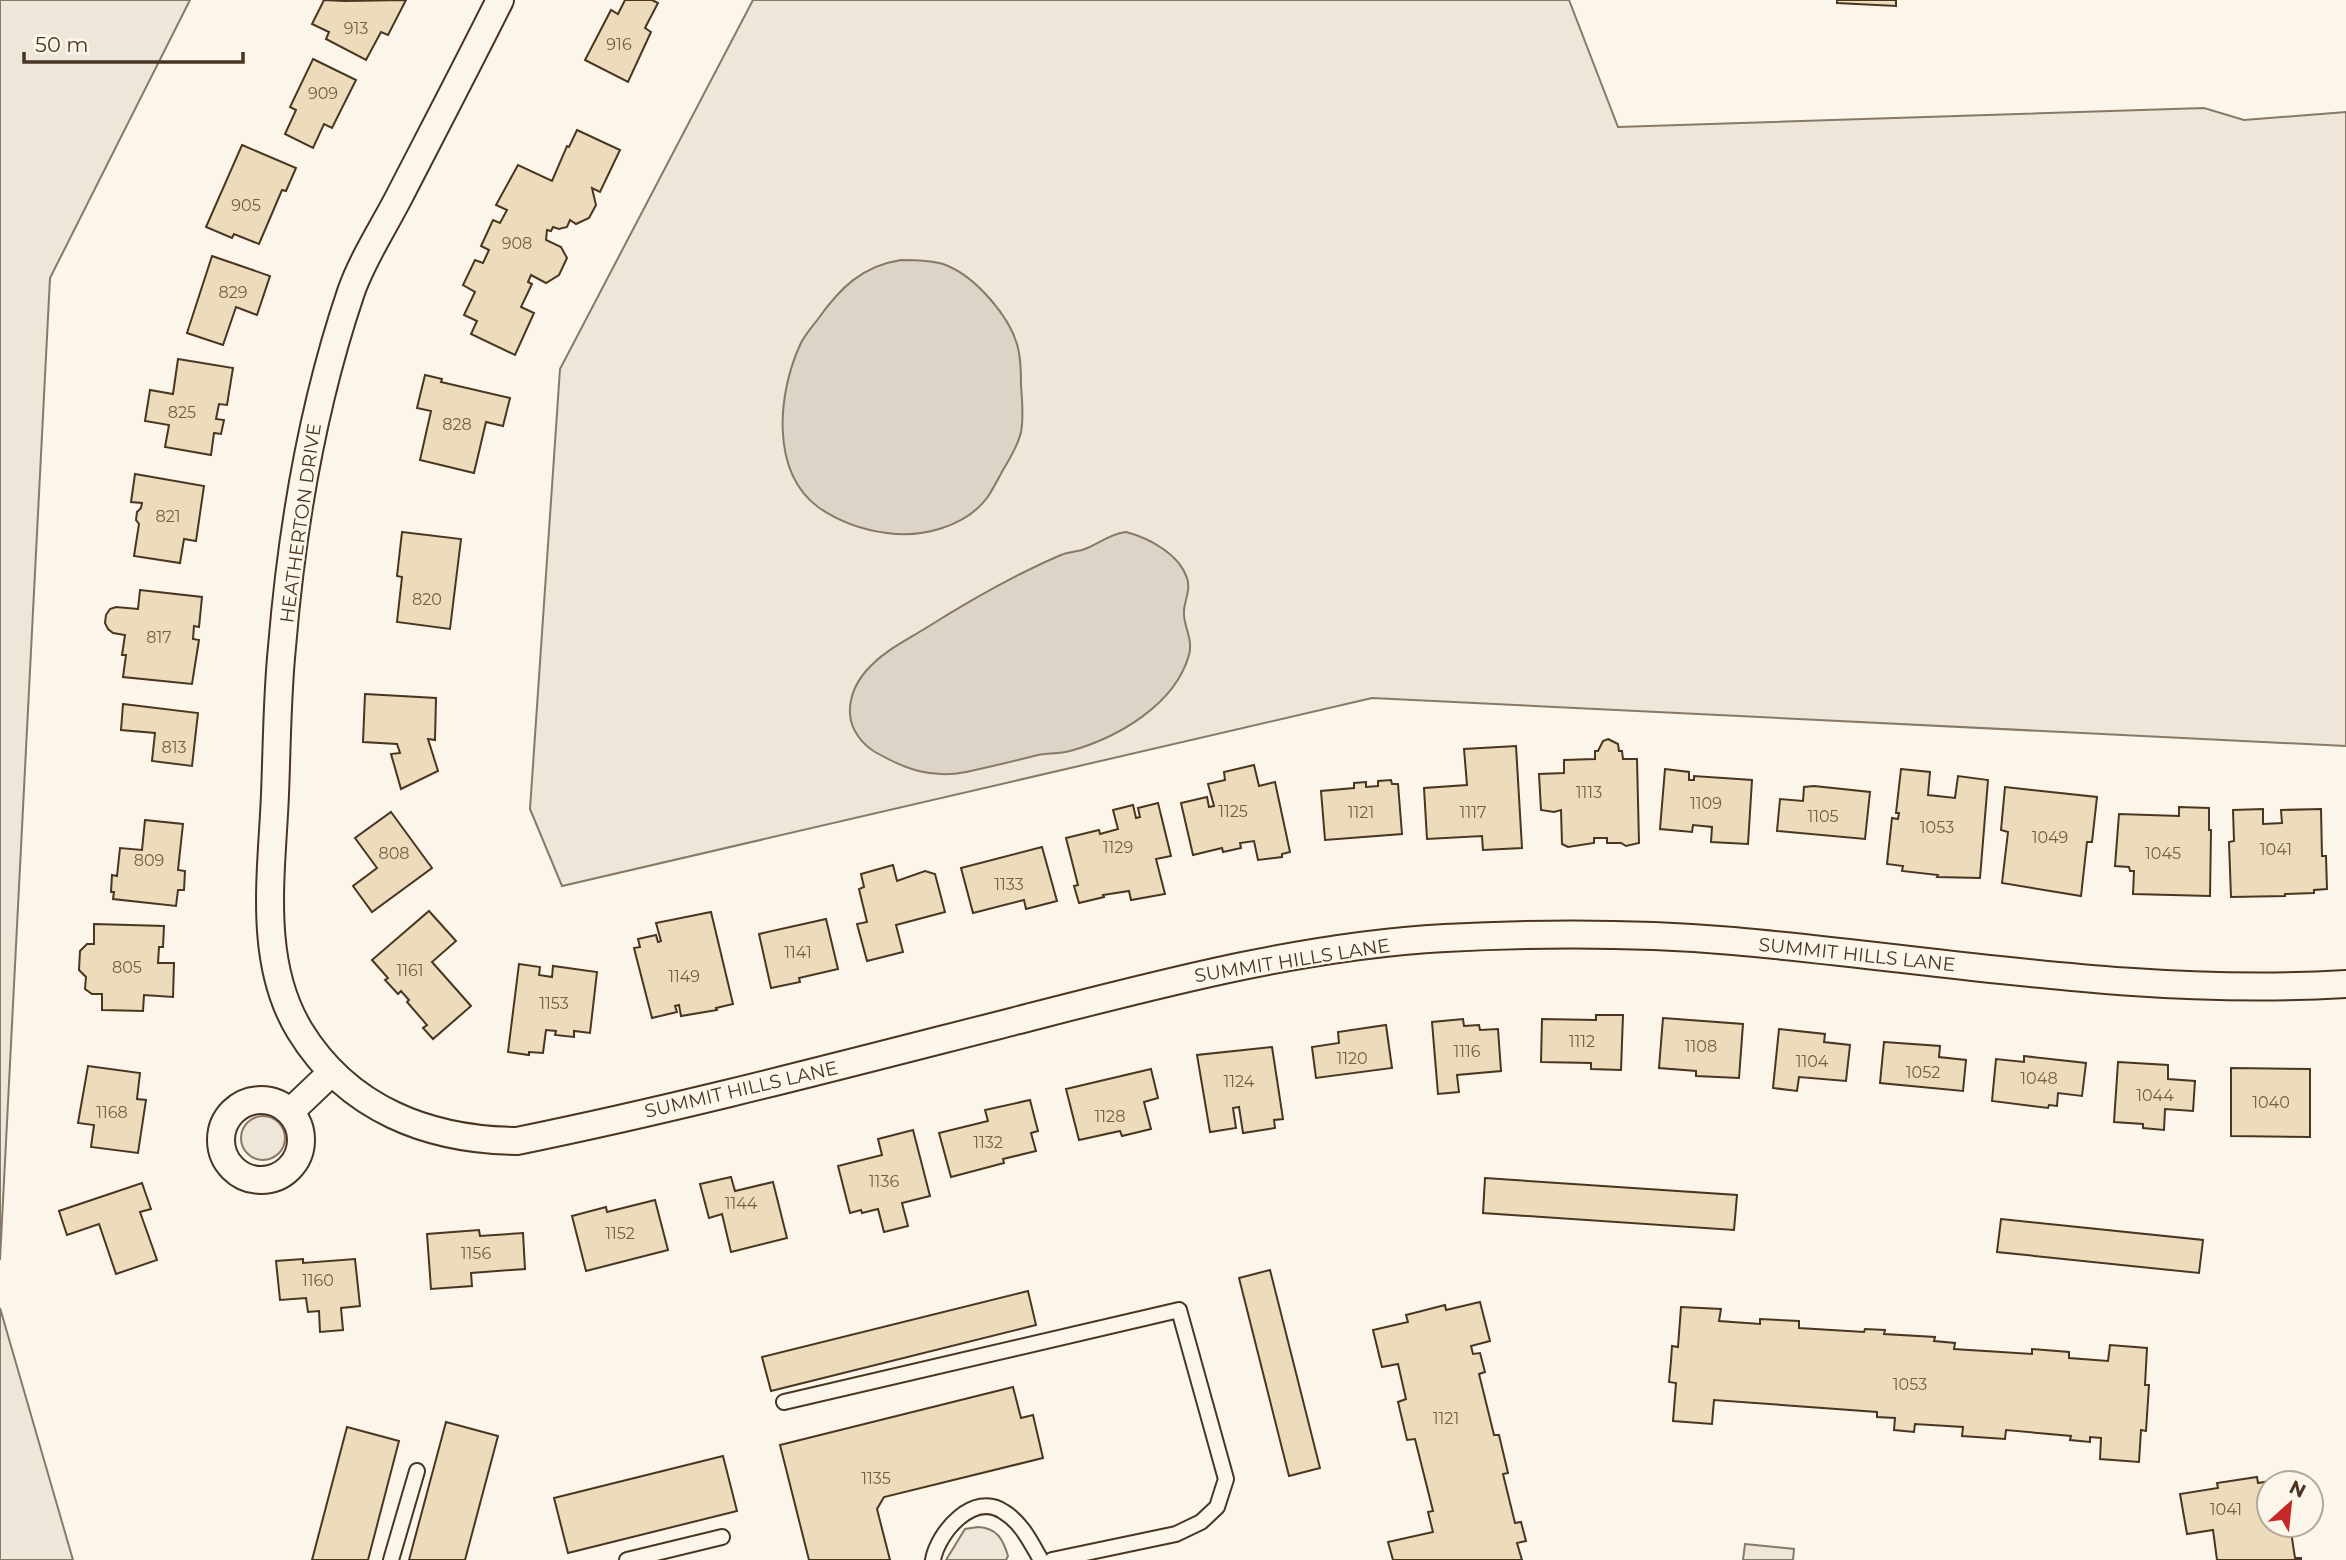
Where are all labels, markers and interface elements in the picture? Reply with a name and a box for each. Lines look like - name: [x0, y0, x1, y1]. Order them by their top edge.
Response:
- house number: 913: [344, 19, 368, 38]
- scale bar: [24, 21, 243, 65]
- text: 50 m: [35, 32, 89, 57]
- house number: 916: [606, 35, 632, 54]
- house number: 909: [308, 84, 338, 103]
- house number: 905: [231, 196, 261, 215]
- house number: 908: [502, 234, 532, 253]
- house number: 829: [218, 283, 248, 302]
- house number: 825: [168, 403, 196, 422]
- house number: 828: [442, 415, 472, 434]
- street label: HEATHERTON DRIVE: [275, 422, 326, 624]
- house number: 821: [155, 507, 181, 526]
- house number: 820: [412, 590, 442, 609]
- house number: 817: [146, 628, 172, 647]
- house number: 813: [161, 738, 187, 757]
- house number: 1113: [1576, 783, 1602, 802]
- house number: 1109: [1690, 794, 1722, 813]
- house number: 1125: [1218, 802, 1248, 821]
- house number: 1121: [1348, 803, 1374, 822]
- house number: 1117: [1460, 803, 1486, 822]
- house number: 1105: [1807, 807, 1839, 826]
- house number: 1053: [1920, 818, 1954, 837]
- house number: 1049: [2032, 828, 2068, 847]
- house number: 1129: [1103, 838, 1133, 857]
- house number: 1041: [2260, 840, 2292, 859]
- house number: 808: [378, 844, 410, 863]
- house number: 1045: [2145, 844, 2181, 863]
- house number: 809: [134, 851, 164, 870]
- house number: 1133: [994, 875, 1024, 894]
- street label: SUMMIT HILLS LANE: [1757, 933, 1956, 976]
- street label: SUMMIT HILLS LANE: [1193, 934, 1392, 987]
- house number: 1141: [784, 943, 812, 962]
- house number: 805: [112, 958, 142, 977]
- house number: 1161: [396, 961, 424, 980]
- house number: 1149: [668, 967, 700, 986]
- house number: 1153: [539, 994, 569, 1013]
- house number: 1112: [1569, 1032, 1595, 1051]
- house number: 1108: [1685, 1037, 1717, 1056]
- house number: 1116: [1453, 1042, 1481, 1061]
- house number: 1120: [1336, 1049, 1368, 1068]
- house number: 1104: [1796, 1052, 1829, 1071]
- street label: SUMMIT HILLS LANE: [642, 1056, 840, 1123]
- house number: 1052: [1906, 1063, 1940, 1082]
- house number: 1048: [2020, 1069, 2058, 1088]
- house number: 1124: [1224, 1072, 1255, 1091]
- house number: 1044: [2136, 1086, 2174, 1105]
- house number: 1040: [2252, 1093, 2290, 1112]
- house number: 1168: [96, 1103, 128, 1122]
- house number: 1128: [1095, 1107, 1125, 1126]
- house number: 1132: [973, 1133, 1003, 1152]
- house number: 1136: [869, 1172, 899, 1191]
- house number: 1144: [725, 1194, 758, 1213]
- house number: 1152: [605, 1224, 635, 1243]
- house number: 1156: [461, 1244, 491, 1263]
- house number: 1160: [302, 1271, 334, 1290]
- house number: 1053: [1893, 1375, 1927, 1394]
- house number: 1121: [1433, 1409, 1459, 1428]
- house number: 1135: [861, 1469, 891, 1488]
- north arrow: [2255, 1469, 2325, 1539]
- text: N: [2285, 1476, 2310, 1503]
- house number: 1041: [2210, 1500, 2242, 1519]

